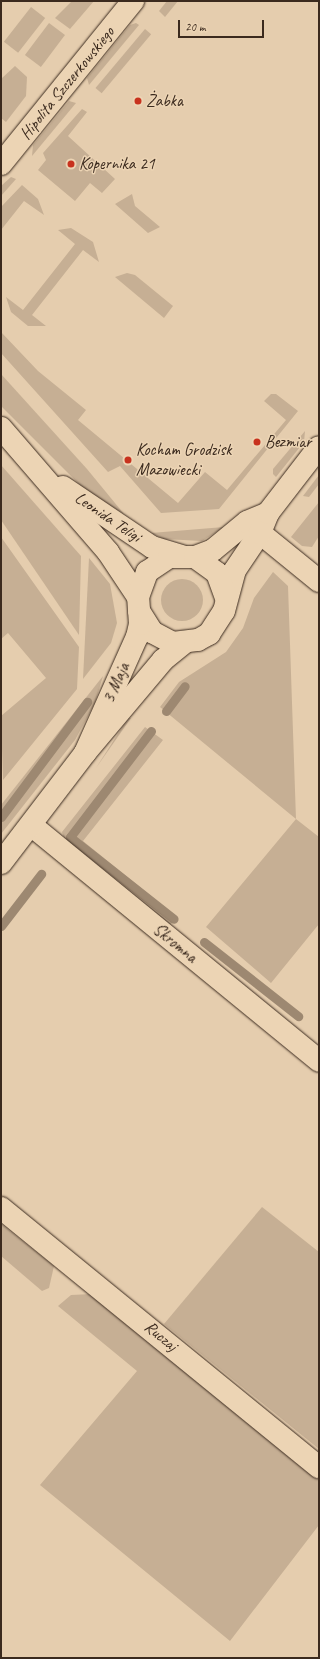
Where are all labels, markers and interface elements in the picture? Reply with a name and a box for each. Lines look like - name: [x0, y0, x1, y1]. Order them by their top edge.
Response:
- scale bar: [180, 12, 266, 38]
- text: 20 m: [185, 19, 205, 35]
- street label: Hipolita Szczerkowskiego: [15, 22, 119, 144]
- place label: Żabka: [146, 91, 183, 111]
- marker: Żabka: [133, 96, 143, 106]
- place label: Kopernika 21: [79, 154, 155, 174]
- marker: Kopernika 21: [66, 159, 76, 169]
- place label: Bezmiar: [265, 432, 311, 452]
- marker: Bezmiar: [252, 437, 262, 447]
- place label: Kocham Grodzisk Mazowiecki: [136, 440, 231, 480]
- marker: Kocham Grodzisk Mazowiecki: [123, 455, 133, 465]
- street label: Leonida Teligi: [71, 488, 145, 546]
- street label: 3 Maja: [98, 660, 134, 706]
- street label: Skromna: [149, 919, 201, 967]
- street label: Ruczaj: [140, 1316, 182, 1356]

